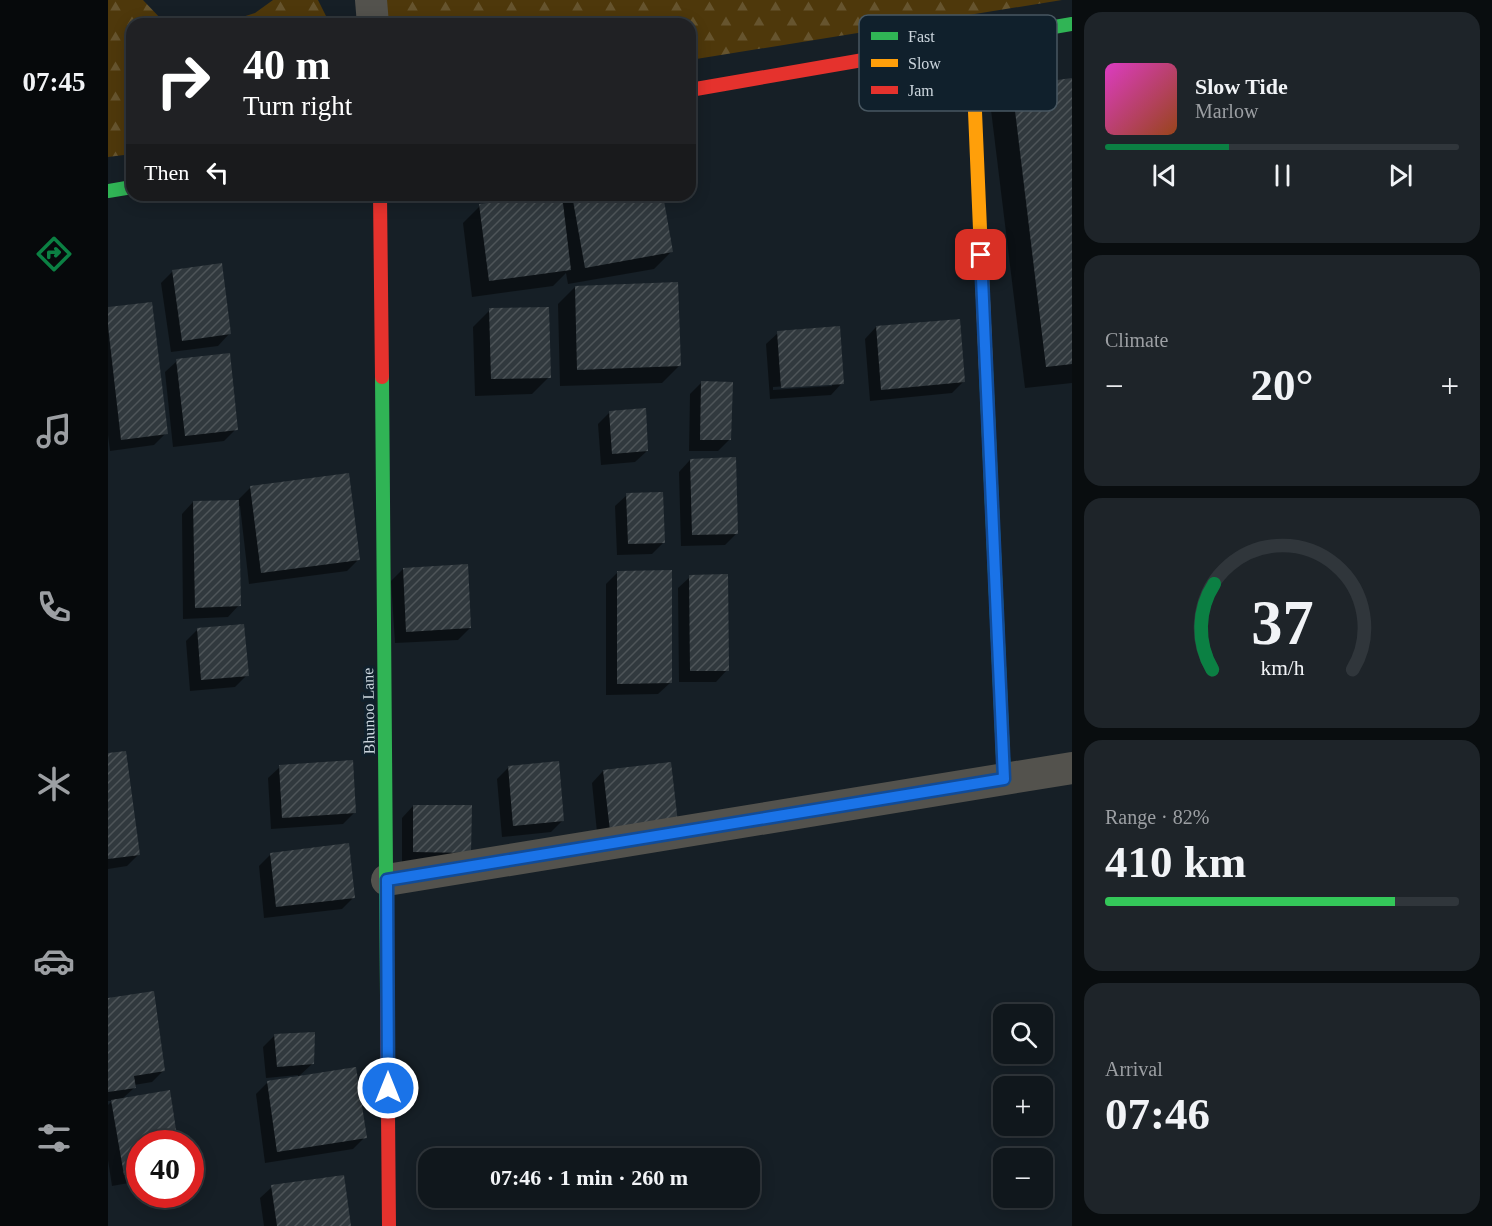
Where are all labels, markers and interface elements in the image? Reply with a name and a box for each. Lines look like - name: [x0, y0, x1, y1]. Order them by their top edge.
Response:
- legend: [859, 15, 1057, 111]
- text: Fast: [908, 28, 935, 45]
- icon: right: [144, 42, 222, 120]
- text: 40 m: [243, 42, 331, 88]
- text: Slow: [908, 55, 941, 72]
- text: 07:45: [23, 67, 86, 97]
- text: Slow Tide: [1195, 74, 1288, 99]
- text: Jam: [908, 82, 934, 99]
- text: Turn right: [243, 91, 352, 121]
- text: Marlow: [1195, 100, 1258, 122]
- icon: left: [201, 156, 234, 189]
- icon: previous: [1148, 159, 1181, 192]
- icon: pause: [1266, 159, 1299, 192]
- icon: next: [1384, 159, 1417, 192]
- text: Then: [144, 160, 189, 185]
- pin: [955, 229, 1006, 280]
- icon: directions: [33, 233, 75, 275]
- icon: arrive: [964, 238, 997, 271]
- text: Climate: [1105, 329, 1168, 351]
- text: 20°: [1251, 360, 1314, 410]
- text: −: [1105, 368, 1124, 404]
- text: +: [1440, 368, 1459, 404]
- icon: music: [33, 410, 75, 452]
- icon: phone: [33, 586, 75, 628]
- text: 37: [1251, 588, 1313, 657]
- text: km/h: [1260, 656, 1304, 680]
- street label: Bhunoo Lane: [359, 668, 378, 754]
- icon: climate: [33, 763, 75, 805]
- text: Range · 82%: [1105, 806, 1209, 828]
- text: 410 km: [1105, 837, 1246, 887]
- icon: car: [33, 940, 75, 982]
- map controls: [993, 1004, 1053, 1208]
- button: search: [993, 1004, 1053, 1064]
- position arrow: [356, 1056, 420, 1120]
- text: Arrival: [1105, 1058, 1163, 1080]
- button: +: [993, 1076, 1053, 1136]
- text: 07:46: [1105, 1089, 1210, 1139]
- icon: filters: [33, 1117, 75, 1159]
- speed limit sign: 40: [126, 1130, 204, 1208]
- button: −: [993, 1148, 1053, 1208]
- text: 07:46 · 1 min · 260 m: [490, 1165, 688, 1190]

